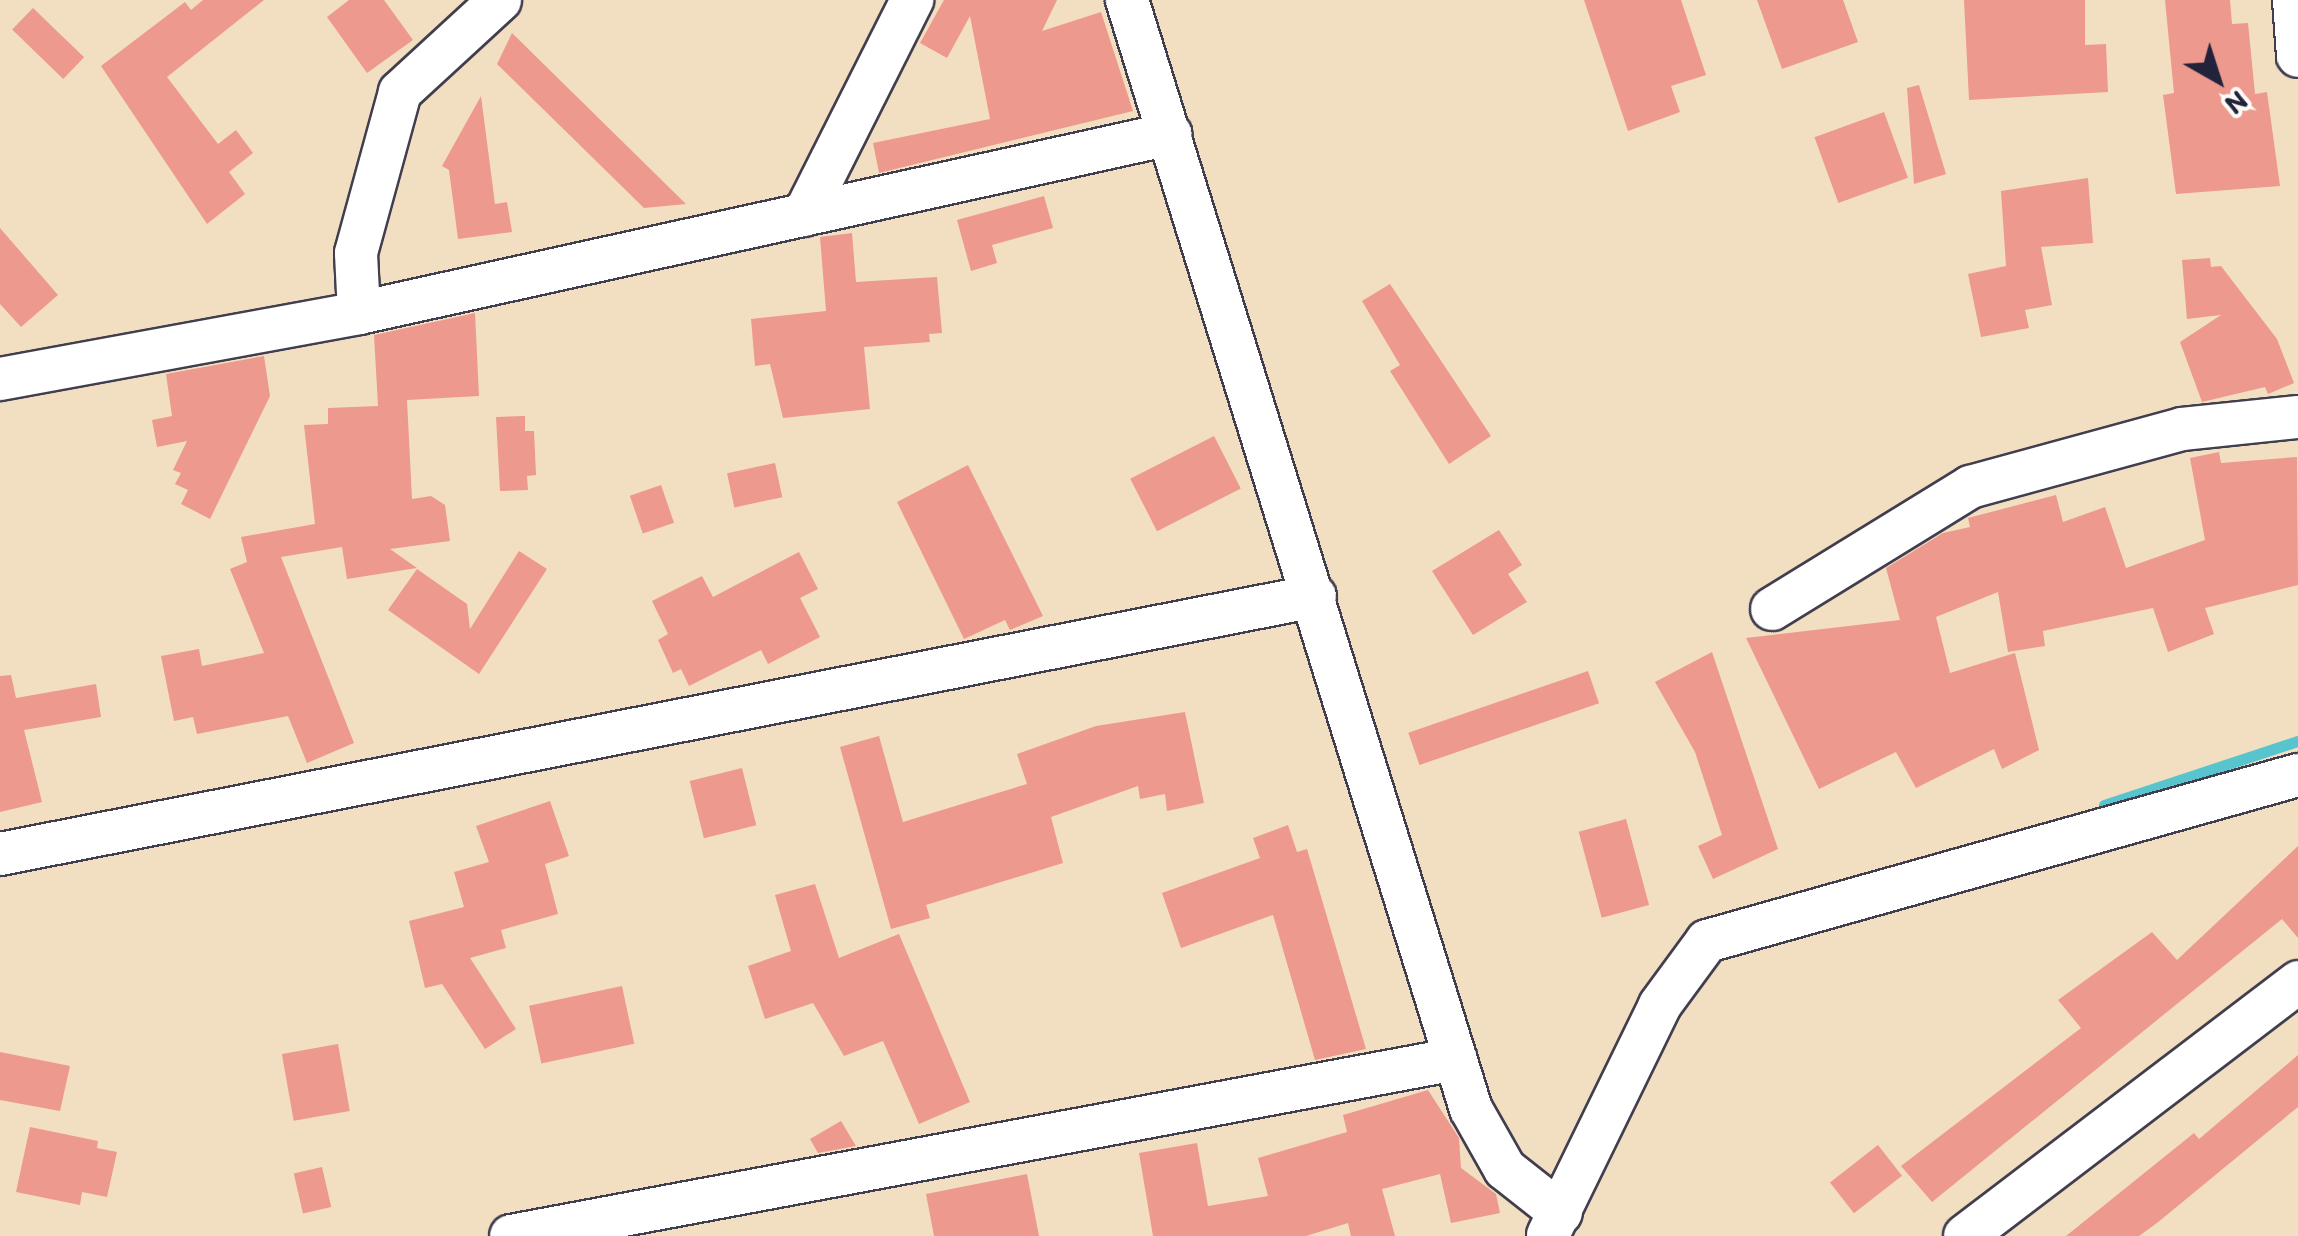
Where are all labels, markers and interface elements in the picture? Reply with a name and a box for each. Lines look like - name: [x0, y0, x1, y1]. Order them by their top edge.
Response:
- north arrow: [2168, 30, 2268, 130]
- text: N: [2219, 84, 2255, 122]

